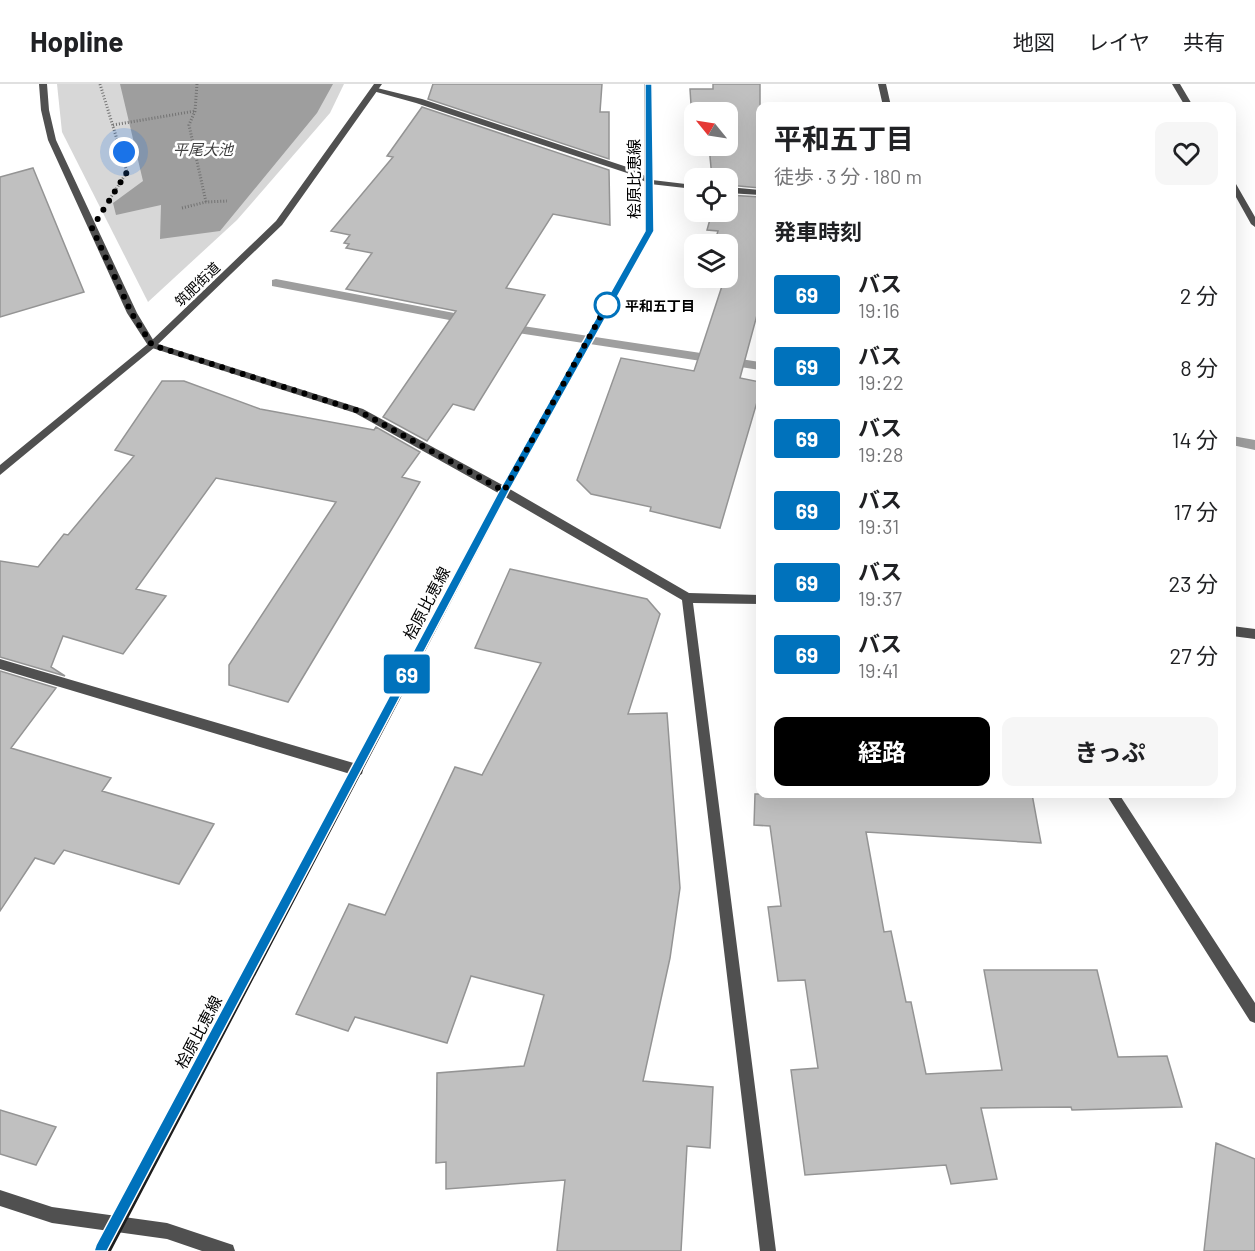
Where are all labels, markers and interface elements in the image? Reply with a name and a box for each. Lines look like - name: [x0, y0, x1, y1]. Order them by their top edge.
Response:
- text: Hopline: [30, 24, 124, 58]
- text: 地図: [1013, 29, 1055, 54]
- text: レイヤ: [1088, 29, 1150, 54]
- text: 共有: [1183, 29, 1225, 54]
- north arrow: [684, 102, 738, 156]
- map controls: [684, 102, 738, 288]
- text: 平和五丁目: [774, 121, 914, 155]
- button: heart: [1155, 122, 1218, 185]
- your location: [109, 137, 139, 167]
- street label: 桧原比恵線: [624, 139, 643, 219]
- water label: 平尾大池: [173, 140, 235, 158]
- text: 徒歩 · 3 分 · 180 m: [774, 164, 922, 188]
- button: locate: [684, 168, 738, 222]
- text: 発車時刻: [774, 218, 862, 244]
- button: layers: [684, 234, 738, 288]
- street label: 筑肥街道: [171, 258, 223, 310]
- text: バス: [858, 270, 902, 296]
- text: 69: [796, 282, 818, 307]
- text: 2 分: [1180, 282, 1218, 308]
- marker: 平和五丁目: [594, 292, 620, 318]
- place label: 平和五丁目: [625, 297, 695, 314]
- text: 19:16: [858, 298, 900, 322]
- text: バス: [858, 342, 902, 368]
- text: 69: [796, 354, 818, 379]
- text: 8 分: [1180, 354, 1218, 380]
- text: 19:22: [858, 370, 904, 394]
- text: バス: [858, 414, 902, 440]
- text: 69: [796, 426, 818, 451]
- text: 14 分: [1172, 426, 1218, 452]
- text: 19:28: [858, 442, 903, 466]
- text: バス: [858, 486, 902, 512]
- text: 69: [796, 498, 818, 523]
- text: 17 分: [1173, 498, 1218, 524]
- text: 19:31: [858, 514, 899, 538]
- text: バス: [858, 558, 902, 584]
- street label: 桧原比恵線: [399, 563, 453, 643]
- text: 69: [796, 570, 818, 595]
- text: 23 分: [1169, 570, 1218, 596]
- text: 19:37: [858, 586, 902, 610]
- text: バス: [858, 630, 902, 656]
- text: 69: [796, 642, 818, 667]
- text: 27 分: [1169, 642, 1218, 668]
- line badge: 69: [380, 654, 434, 694]
- text: 19:41: [858, 658, 898, 682]
- text: 69: [396, 662, 418, 687]
- button: 経路: [774, 717, 990, 786]
- button: きっぷ: [1002, 717, 1218, 786]
- street label: 桧原比恵線: [171, 992, 225, 1072]

